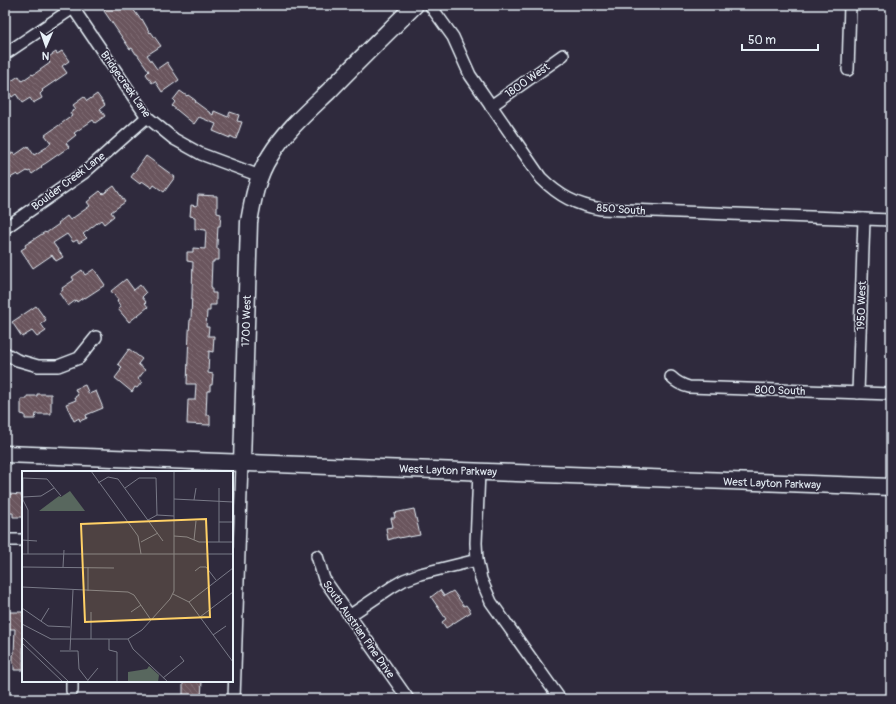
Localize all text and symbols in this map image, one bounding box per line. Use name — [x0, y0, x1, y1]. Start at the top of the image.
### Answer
north arrow — [26, 26, 66, 66]
scale bar — [742, 26, 818, 52]
text: 50 m — [748, 33, 776, 48]
text: N — [41, 49, 50, 62]
street label: Bridgecreek Lane — [98, 49, 154, 120]
street label: 1800 West — [502, 60, 553, 100]
street label: Boulder Creek Lane — [29, 149, 108, 213]
street label: 850 South — [596, 201, 646, 218]
street label: 1950 West — [854, 280, 869, 331]
street label: 1700 West — [239, 294, 254, 347]
street label: 800 South — [755, 383, 805, 398]
street label: West Layton Parkway — [399, 462, 497, 479]
inset map — [22, 471, 233, 682]
street label: West Layton Parkway — [723, 475, 821, 492]
street label: South Austrian Pine Drive — [320, 578, 398, 681]

